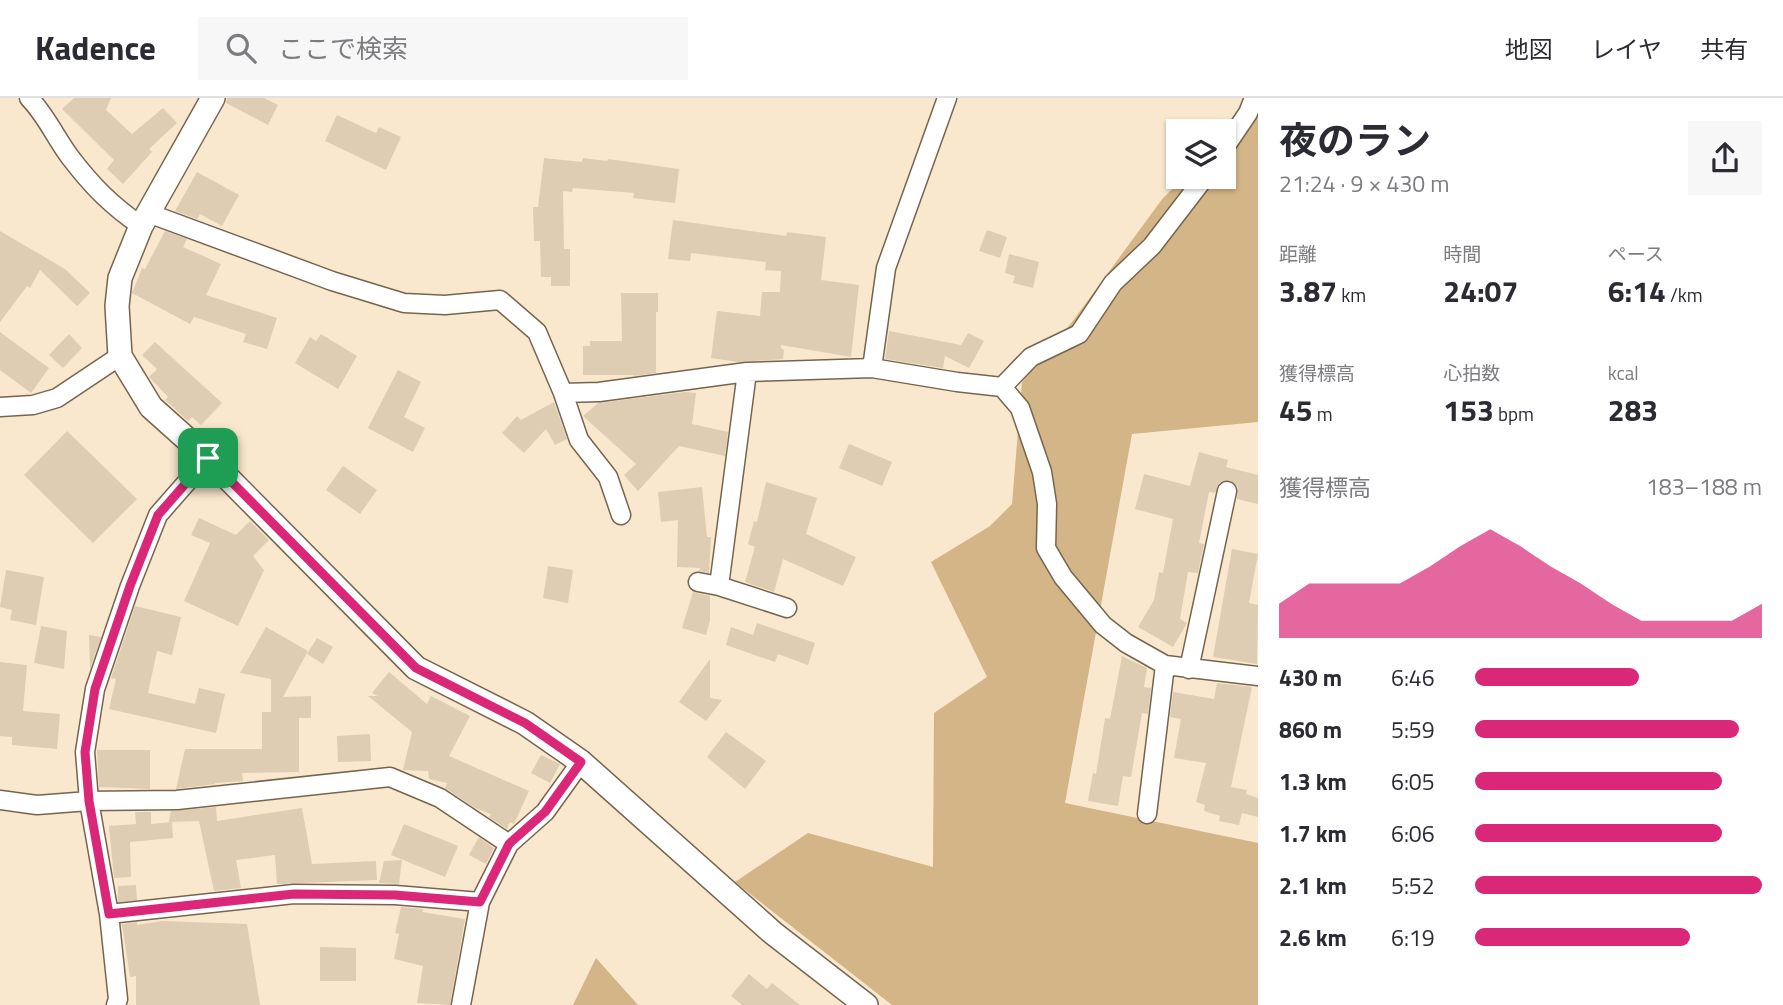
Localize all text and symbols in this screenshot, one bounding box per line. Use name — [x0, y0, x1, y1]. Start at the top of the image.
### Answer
search box — [198, 17, 688, 80]
text: Kadence — [35, 23, 156, 73]
icon: search — [222, 29, 260, 67]
text: ここで検索 — [278, 29, 408, 68]
text: 地図 — [1505, 31, 1553, 67]
text: レイヤ — [1591, 31, 1662, 67]
text: 共有 — [1700, 31, 1748, 67]
text: 夜のラン — [1279, 111, 1431, 169]
map controls — [1166, 119, 1236, 189]
button: layers — [1166, 119, 1236, 189]
button: share — [1688, 121, 1762, 195]
text: 21:24 · 9 × 430 m — [1279, 166, 1449, 201]
text: 距離 — [1279, 239, 1317, 268]
text: 時間 — [1443, 239, 1481, 268]
text: ペース — [1608, 239, 1664, 268]
text: 3.87 — [1279, 268, 1337, 314]
text: 24:07 — [1443, 268, 1518, 314]
text: 6:14 — [1608, 268, 1666, 314]
text: km — [1337, 280, 1366, 309]
text: /km — [1666, 280, 1703, 309]
text: 獲得標高 — [1279, 358, 1355, 387]
text: 心拍数 — [1443, 358, 1500, 387]
text: kcal — [1608, 358, 1639, 387]
text: 45 — [1279, 387, 1313, 433]
text: 153 — [1443, 387, 1494, 433]
text: 283 — [1608, 387, 1658, 433]
text: m — [1313, 399, 1333, 428]
text: bpm — [1494, 399, 1534, 428]
pin — [178, 428, 238, 488]
icon: arrive — [189, 439, 227, 477]
text: 183–188 m — [1646, 469, 1762, 504]
text: 獲得標高 — [1279, 470, 1371, 505]
text: 430 m — [1279, 660, 1342, 695]
text: 6:46 — [1391, 660, 1435, 695]
text: 860 m — [1279, 712, 1342, 747]
text: 5:59 — [1391, 712, 1435, 747]
text: 1.3 km — [1279, 764, 1347, 799]
text: 6:05 — [1391, 764, 1435, 799]
text: 1.7 km — [1279, 816, 1347, 851]
text: 6:06 — [1391, 816, 1435, 851]
text: 2.1 km — [1279, 868, 1347, 903]
text: 5:52 — [1391, 868, 1435, 903]
text: 2.6 km — [1279, 920, 1347, 955]
text: 6:19 — [1391, 920, 1435, 955]

